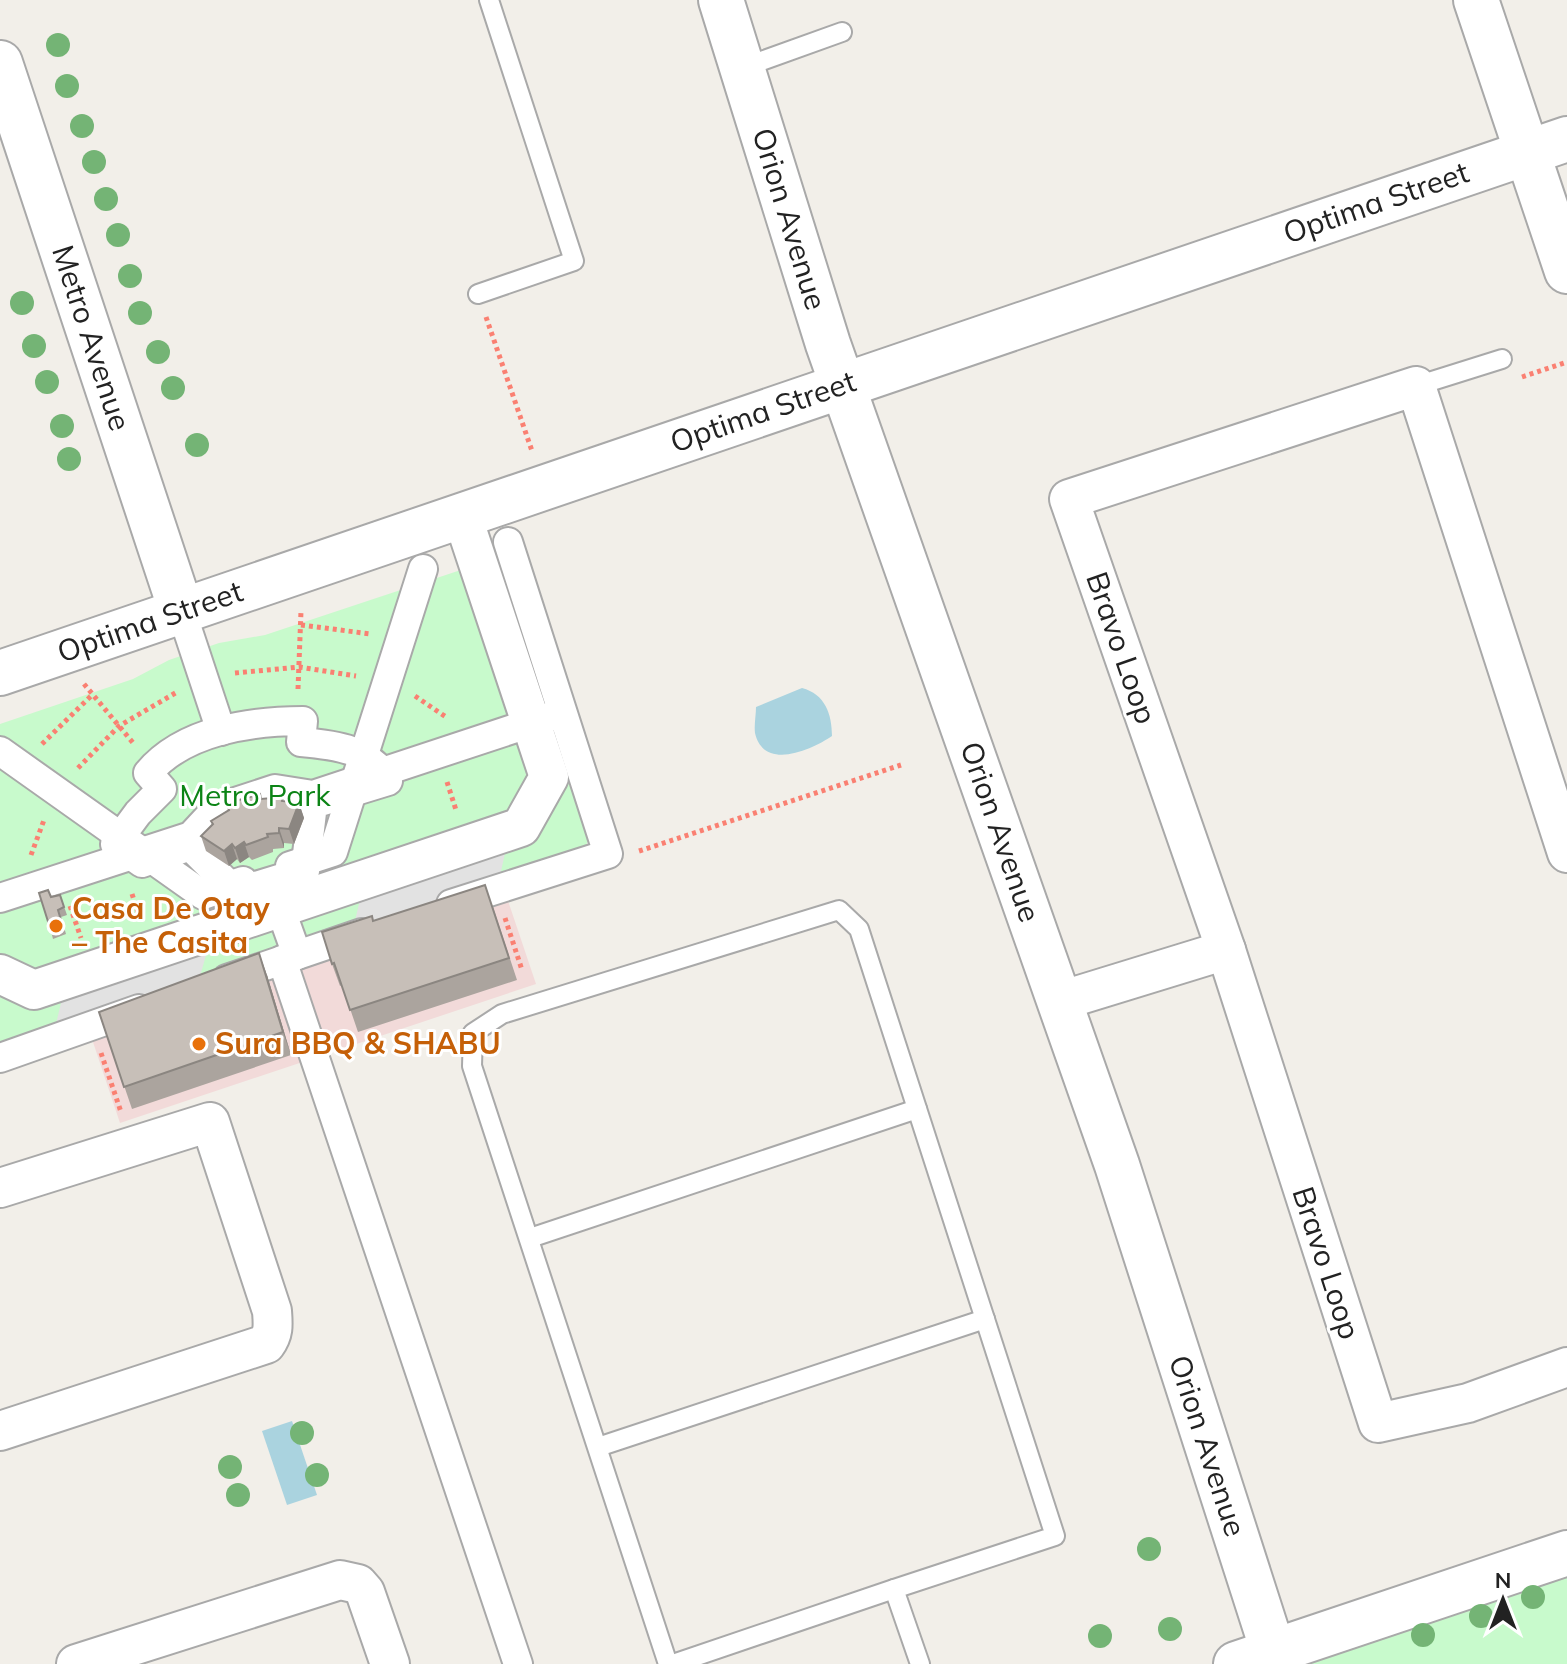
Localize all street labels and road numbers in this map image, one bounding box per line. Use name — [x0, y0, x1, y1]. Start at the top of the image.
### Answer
street label: Orion Avenue — [744, 123, 836, 314]
street label: Optima Street — [1278, 153, 1473, 252]
street label: Metro Avenue — [44, 240, 140, 435]
street label: Optima Street — [665, 362, 860, 461]
street label: Bravo Loop — [1078, 567, 1166, 729]
street label: Optima Street — [52, 572, 247, 671]
street label: Orion Avenue — [952, 736, 1050, 927]
street label: Bravo Loop — [1284, 1182, 1369, 1344]
street label: Orion Avenue — [1161, 1350, 1255, 1541]

